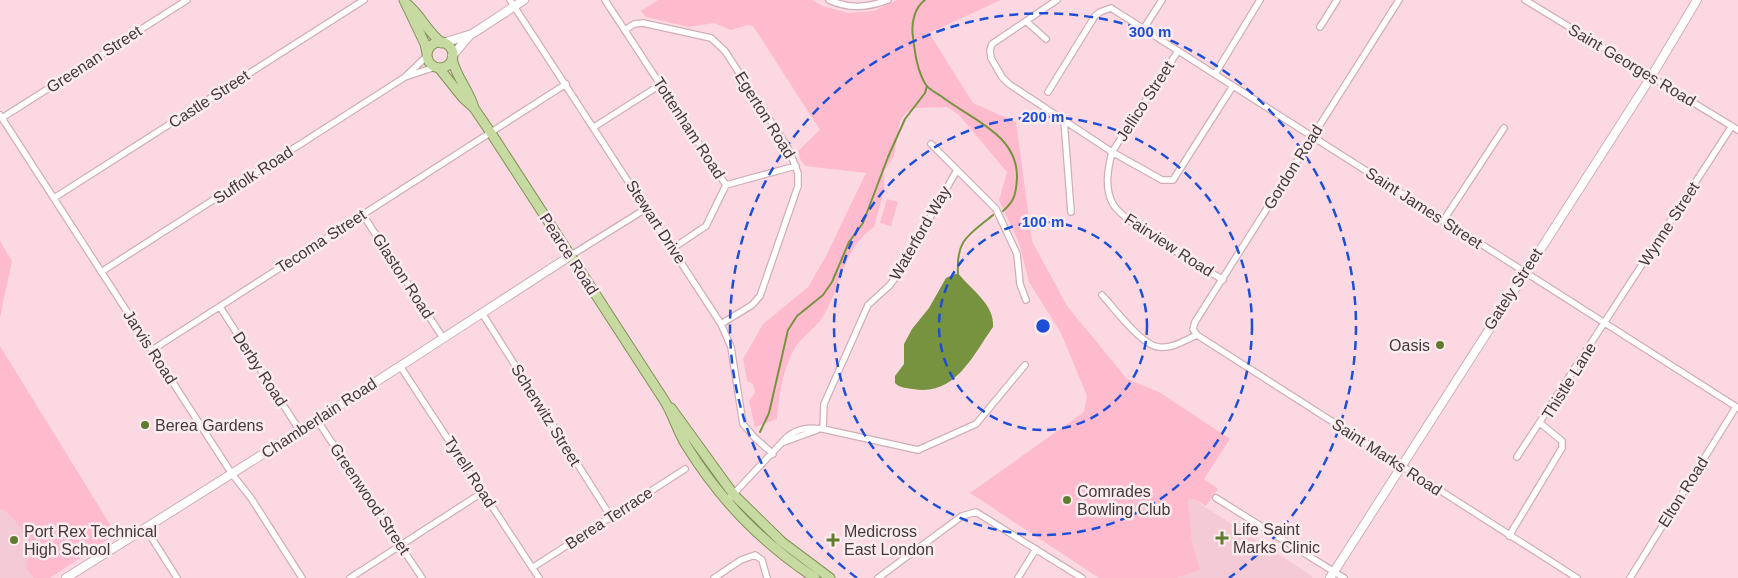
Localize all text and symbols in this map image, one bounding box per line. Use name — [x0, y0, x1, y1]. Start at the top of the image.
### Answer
street label: Saint Georges Road — [1565, 20, 1699, 110]
street label: Greenan Street — [43, 22, 145, 96]
text: 300 m — [1129, 23, 1171, 40]
street label: Jellico Street — [1113, 57, 1177, 144]
street label: Castle Street — [166, 66, 253, 131]
street label: Egerton Road — [732, 69, 798, 161]
street label: Tottenham Road — [650, 74, 728, 182]
text: 200 m — [1022, 108, 1064, 125]
street label: Gordon Road — [1260, 122, 1326, 212]
street label: Suffolk Road — [210, 143, 296, 207]
street label: Saint James Street — [1363, 164, 1486, 252]
street label: Stewart Drive — [623, 177, 689, 267]
street label: Wynne Street — [1636, 178, 1703, 269]
street label: Waterford Way — [886, 183, 954, 283]
street label: Tecoma Street — [273, 205, 369, 276]
street label: Pearce Road — [536, 210, 602, 298]
street label: Fairview Road — [1121, 210, 1217, 280]
text: 100 m — [1022, 213, 1064, 230]
street label: Glaston Road — [369, 230, 437, 322]
street label: Gately Street — [1480, 245, 1546, 333]
street label: Jarvis Road — [120, 307, 180, 387]
centre of rings — [1034, 317, 1052, 335]
street label: Derby Road — [230, 329, 290, 409]
place label: Oasis — [1389, 337, 1430, 354]
marker: Oasis — [1434, 339, 1446, 351]
street label: Thistle Lane — [1539, 339, 1599, 422]
street label: Scherwitz Street — [508, 361, 584, 469]
street label: Chamberlain Road — [258, 375, 380, 461]
street label: Saint Marks Road — [1329, 415, 1445, 499]
place label: Berea Gardens — [155, 417, 264, 434]
marker: Berea Gardens — [139, 419, 151, 431]
street label: Tyrell Road — [441, 433, 499, 511]
street label: Greenwood Street — [327, 440, 414, 558]
street label: Elton Road — [1655, 454, 1711, 530]
place label: Comrades Bowling Club — [1077, 483, 1170, 518]
street label: Berea Terrace — [562, 484, 656, 552]
marker: Comrades Bowling Club — [1061, 494, 1073, 506]
place label: Life Saint Marks Clinic — [1233, 521, 1320, 556]
place label: Port Rex Technical High School — [24, 523, 157, 558]
place label: Medicross East London — [844, 523, 934, 558]
marker: Life Saint Marks Clinic — [1215, 531, 1229, 545]
marker: Medicross East London — [826, 533, 840, 547]
marker: Port Rex Technical High School — [8, 534, 20, 546]

